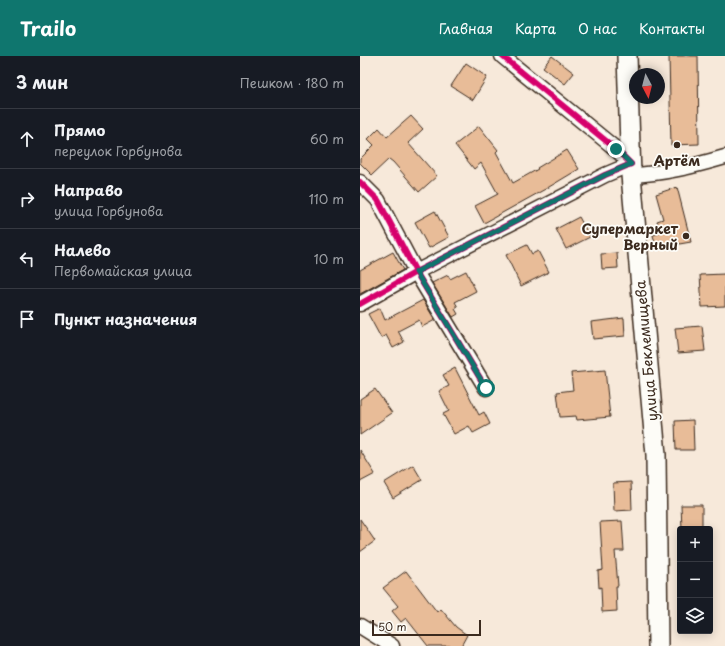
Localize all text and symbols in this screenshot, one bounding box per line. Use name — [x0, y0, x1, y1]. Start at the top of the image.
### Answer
text: Trailo — [20, 14, 76, 42]
text: Главная — [439, 18, 493, 39]
text: Карта — [515, 18, 556, 39]
text: О нас — [578, 18, 617, 39]
text: Контакты — [639, 18, 705, 39]
north arrow — [629, 68, 665, 104]
text: 3 мин — [16, 69, 68, 95]
text: Пешком · 180 m — [240, 73, 344, 92]
text: Прямо — [54, 118, 105, 141]
icon: ahead — [16, 128, 38, 150]
text: 60 m — [310, 129, 344, 148]
route end — [607, 140, 625, 158]
marker: Артём — [672, 140, 682, 150]
text: переулок Горбунова — [54, 141, 182, 160]
place label: Артём — [654, 150, 700, 171]
text: Направо — [54, 178, 123, 201]
icon: right — [16, 188, 38, 210]
text: 110 m — [309, 189, 344, 208]
text: улица Горбунова — [54, 201, 163, 220]
place label: Супермаркет Верный — [581, 218, 679, 255]
marker: Супермаркет Верный — [681, 231, 691, 241]
text: Налево — [54, 238, 111, 261]
icon: left — [16, 248, 38, 270]
text: 10 m — [314, 249, 344, 268]
text: Первомайская улица — [54, 261, 192, 280]
street label: улица Беклемищева — [629, 279, 663, 422]
text: Пункт назначения — [54, 307, 197, 330]
icon: arrive — [16, 308, 38, 330]
route start — [477, 379, 495, 397]
map controls — [677, 526, 713, 634]
button: + — [677, 526, 713, 562]
button: − — [677, 562, 713, 598]
button: layers — [677, 598, 713, 634]
scale bar — [372, 618, 481, 637]
text: 50 m — [378, 618, 407, 635]

